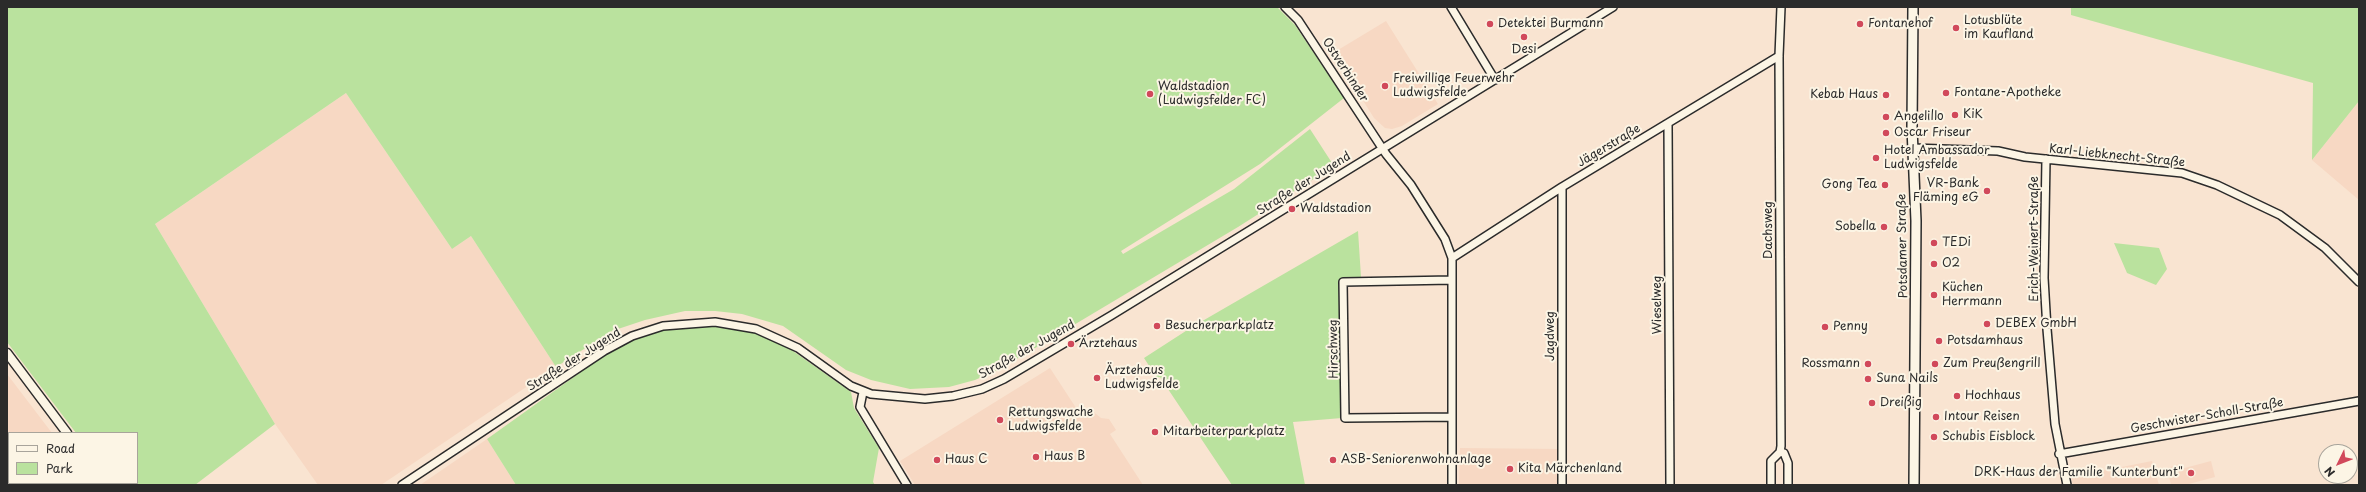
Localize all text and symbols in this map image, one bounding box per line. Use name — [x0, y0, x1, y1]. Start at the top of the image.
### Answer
place label: Lotusblüte im Kaufland — [1964, 14, 2034, 42]
place label: Detektei Burmann — [1498, 17, 1603, 31]
place label: Fontanehof — [1868, 17, 1933, 31]
marker: Detektei Burmann — [1485, 19, 1495, 29]
marker: Fontanehof — [1855, 19, 1865, 29]
marker: Lotusblüte im Kaufland — [1951, 23, 1961, 33]
marker: Desi — [1519, 32, 1529, 42]
street label: Ostverbinder — [1319, 35, 1371, 105]
place label: Desi — [1511, 43, 1537, 57]
place label: Freiwillige Feuerwehr Ludwigsfelde — [1393, 72, 1514, 100]
place label: Waldstadion (Ludwigsfelder FC) — [1158, 80, 1266, 108]
marker: Freiwillige Feuerwehr Ludwigsfelde — [1380, 81, 1390, 91]
place label: Fontane-Apotheke — [1954, 86, 2061, 100]
place label: Kebab Haus — [1810, 88, 1878, 102]
marker: Fontane-Apotheke — [1941, 88, 1951, 98]
marker: Waldstadion (Ludwigsfelder FC) — [1145, 89, 1155, 99]
marker: Kebab Haus — [1881, 90, 1891, 100]
place label: KiK — [1963, 108, 1983, 122]
place label: Angelillo — [1894, 110, 1944, 124]
marker: KiK — [1950, 110, 1960, 120]
marker: Angelillo — [1881, 112, 1891, 122]
street label: Jägerstraße — [1575, 122, 1643, 170]
place label: Oscar Friseur — [1894, 126, 1971, 140]
marker: Oscar Friseur — [1881, 128, 1891, 138]
street label: Karl-Liebknecht-Straße — [2048, 142, 2186, 170]
place label: Hotel Ambassador Ludwigsfelde — [1884, 144, 1989, 172]
street label: Straße der Jugend — [1255, 149, 1353, 219]
marker: Hotel Ambassador Ludwigsfelde — [1871, 153, 1881, 163]
street label: Erich-Weinert-Straße — [2028, 176, 2042, 302]
place label: VR-Bank Fläming eG — [1913, 177, 1979, 205]
place label: Gong Tea — [1821, 178, 1877, 192]
marker: Gong Tea — [1880, 180, 1890, 190]
marker: VR-Bank Fläming eG — [1982, 186, 1992, 196]
street label: Potsdamer Straße — [1895, 194, 1911, 298]
street label: Dachsweg — [1762, 201, 1776, 259]
place label: Waldstadion — [1300, 202, 1371, 216]
marker: Waldstadion — [1287, 204, 1297, 214]
place label: Sobella — [1835, 220, 1876, 234]
marker: Sobella — [1879, 222, 1889, 232]
place label: TEDi — [1942, 236, 1971, 250]
marker: TEDi — [1929, 238, 1939, 248]
place label: O2 — [1942, 257, 1960, 271]
marker: O2 — [1929, 259, 1939, 269]
street label: Wieselweg — [1651, 275, 1665, 335]
place label: Küchen Herrmann — [1942, 281, 2002, 309]
marker: Küchen Herrmann — [1929, 290, 1939, 300]
street label: Jagdweg — [1544, 311, 1558, 361]
place label: DEBEX GmbH — [1995, 317, 2077, 331]
street label: Straße der Jugend — [976, 318, 1078, 382]
place label: Besucherparkplatz — [1165, 319, 1274, 333]
street label: Hirschweg — [1326, 319, 1342, 379]
marker: DEBEX GmbH — [1982, 319, 1992, 329]
place label: Penny — [1833, 320, 1868, 334]
marker: Besucherparkplatz — [1152, 321, 1162, 331]
marker: Penny — [1820, 322, 1830, 332]
street label: Straße der Jugend — [525, 325, 623, 395]
place label: Potsdamhaus — [1947, 334, 2023, 348]
marker: Potsdamhaus — [1934, 336, 1944, 346]
place label: Ärztehaus — [1079, 337, 1137, 351]
marker: Ärztehaus — [1066, 339, 1076, 349]
place label: Rossmann — [1801, 357, 1860, 371]
place label: Zum Preußengrill — [1943, 357, 2040, 371]
marker: Rossmann — [1863, 359, 1873, 369]
marker: Zum Preußengrill — [1930, 359, 1940, 369]
place label: Ärztehaus Ludwigsfelde — [1105, 364, 1179, 392]
place label: Suna Nails — [1876, 372, 1938, 386]
marker: Ärztehaus Ludwigsfelde — [1092, 373, 1102, 383]
marker: Suna Nails — [1863, 374, 1873, 384]
place label: Hochhaus — [1965, 389, 2020, 403]
marker: Hochhaus — [1952, 391, 1962, 401]
street label: Geschwister-Scholl-Straße — [2129, 395, 2285, 437]
place label: Dreißig — [1880, 396, 1922, 410]
marker: Dreißig — [1867, 398, 1877, 408]
place label: Rettungswache Ludwigsfelde — [1008, 406, 1093, 434]
place label: Intour Reisen — [1944, 410, 2020, 424]
marker: Intour Reisen — [1931, 412, 1941, 422]
marker: Rettungswache Ludwigsfelde — [995, 415, 1005, 425]
place label: Mitarbeiterparkplatz — [1163, 425, 1285, 439]
marker: Mitarbeiterparkplatz — [1150, 427, 1160, 437]
place label: Schubis Eisblock — [1942, 430, 2035, 444]
legend — [8, 432, 138, 484]
marker: Schubis Eisblock — [1929, 432, 1939, 442]
text: Road — [46, 439, 75, 457]
north arrow — [2318, 444, 2358, 484]
place label: Haus B — [1044, 450, 1085, 464]
marker: Haus B — [1031, 452, 1041, 462]
place label: Haus C — [945, 453, 987, 467]
place label: ASB-Seniorenwohnanlage — [1341, 453, 1491, 467]
marker: Haus C — [932, 455, 942, 465]
marker: ASB-Seniorenwohnanlage — [1328, 455, 1338, 465]
text: Park — [46, 459, 73, 477]
place label: Kita Märchenland — [1518, 462, 1622, 476]
text: N — [2320, 463, 2339, 481]
marker: Kita Märchenland — [1505, 464, 1515, 474]
place label: DRK-Haus der Familie "Kunterbunt" — [1974, 466, 2183, 480]
marker: DRK-Haus der Familie "Kunterbunt" — [2186, 468, 2196, 478]

